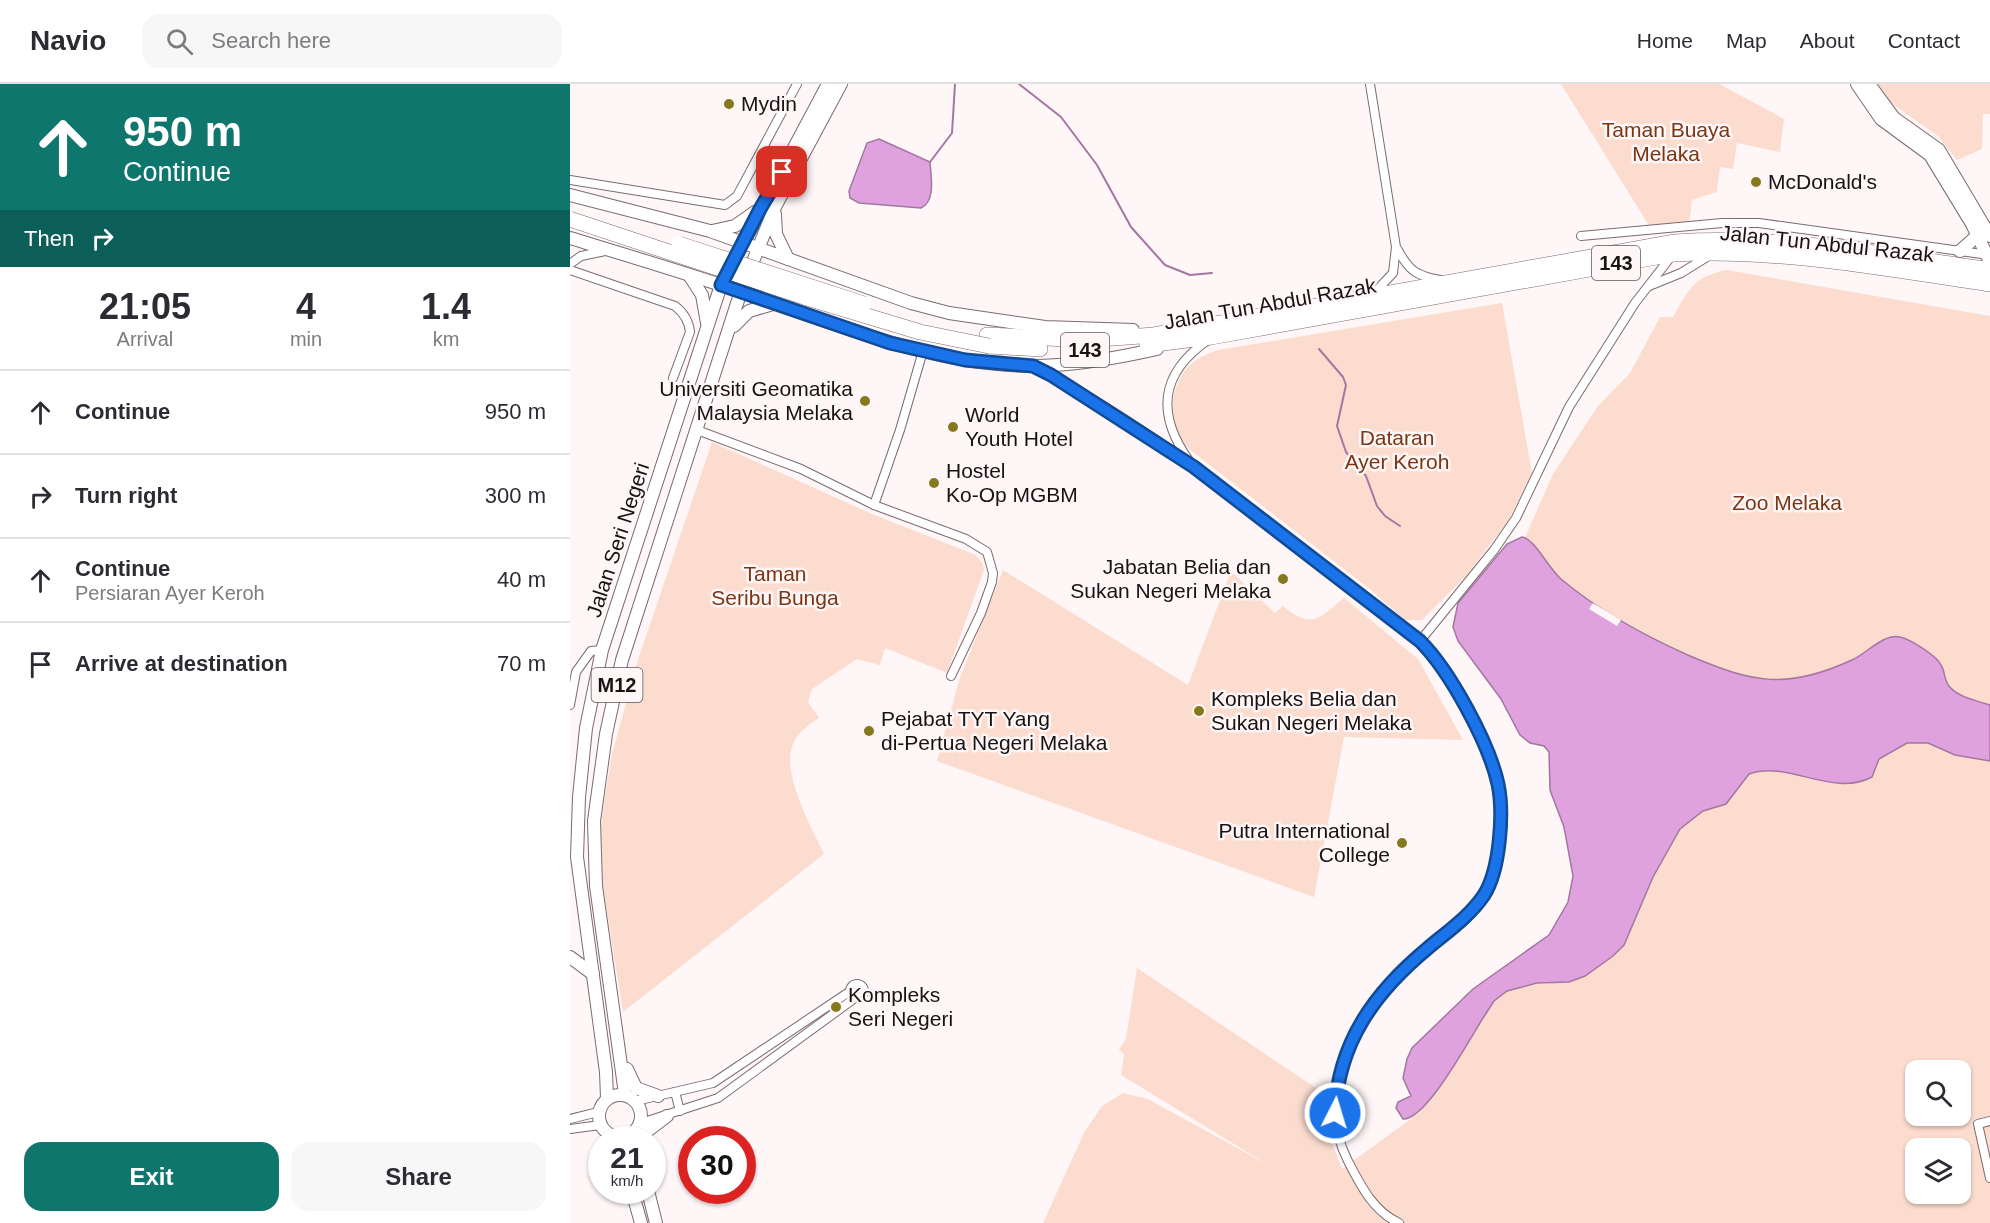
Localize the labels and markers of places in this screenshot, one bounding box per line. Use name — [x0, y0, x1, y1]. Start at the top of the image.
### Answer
place label: Mydin — [741, 92, 797, 115]
marker: Mydin — [722, 97, 736, 111]
pin — [756, 146, 807, 197]
place label: McDonald's — [1768, 170, 1877, 193]
marker: McDonald's — [1749, 175, 1763, 189]
place label: Universiti Geomatika Malaysia Melaka — [659, 377, 853, 424]
marker: Universiti Geomatika Malaysia Melaka — [858, 394, 872, 408]
place label: World Youth Hotel — [965, 403, 1073, 450]
marker: World Youth Hotel — [946, 420, 960, 434]
place label: Hostel Ko-Op MGBM — [946, 459, 1078, 506]
marker: Hostel Ko-Op MGBM — [927, 476, 941, 490]
place label: Jabatan Belia dan Sukan Negeri Melaka — [1070, 555, 1271, 602]
marker: Jabatan Belia dan Sukan Negeri Melaka — [1276, 572, 1290, 586]
place label: Kompleks Belia dan Sukan Negeri Melaka — [1211, 687, 1412, 734]
marker: Kompleks Belia dan Sukan Negeri Melaka — [1192, 704, 1206, 718]
place label: Pejabat TYT Yang di-Pertua Negeri Melaka — [881, 707, 1108, 754]
marker: Pejabat TYT Yang di-Pertua Negeri Melaka — [862, 724, 876, 738]
place label: Putra International College — [1218, 819, 1390, 866]
marker: Putra International College — [1395, 836, 1409, 850]
place label: Kompleks Seri Negeri — [848, 983, 953, 1030]
marker: Kompleks Seri Negeri — [829, 1000, 843, 1014]

